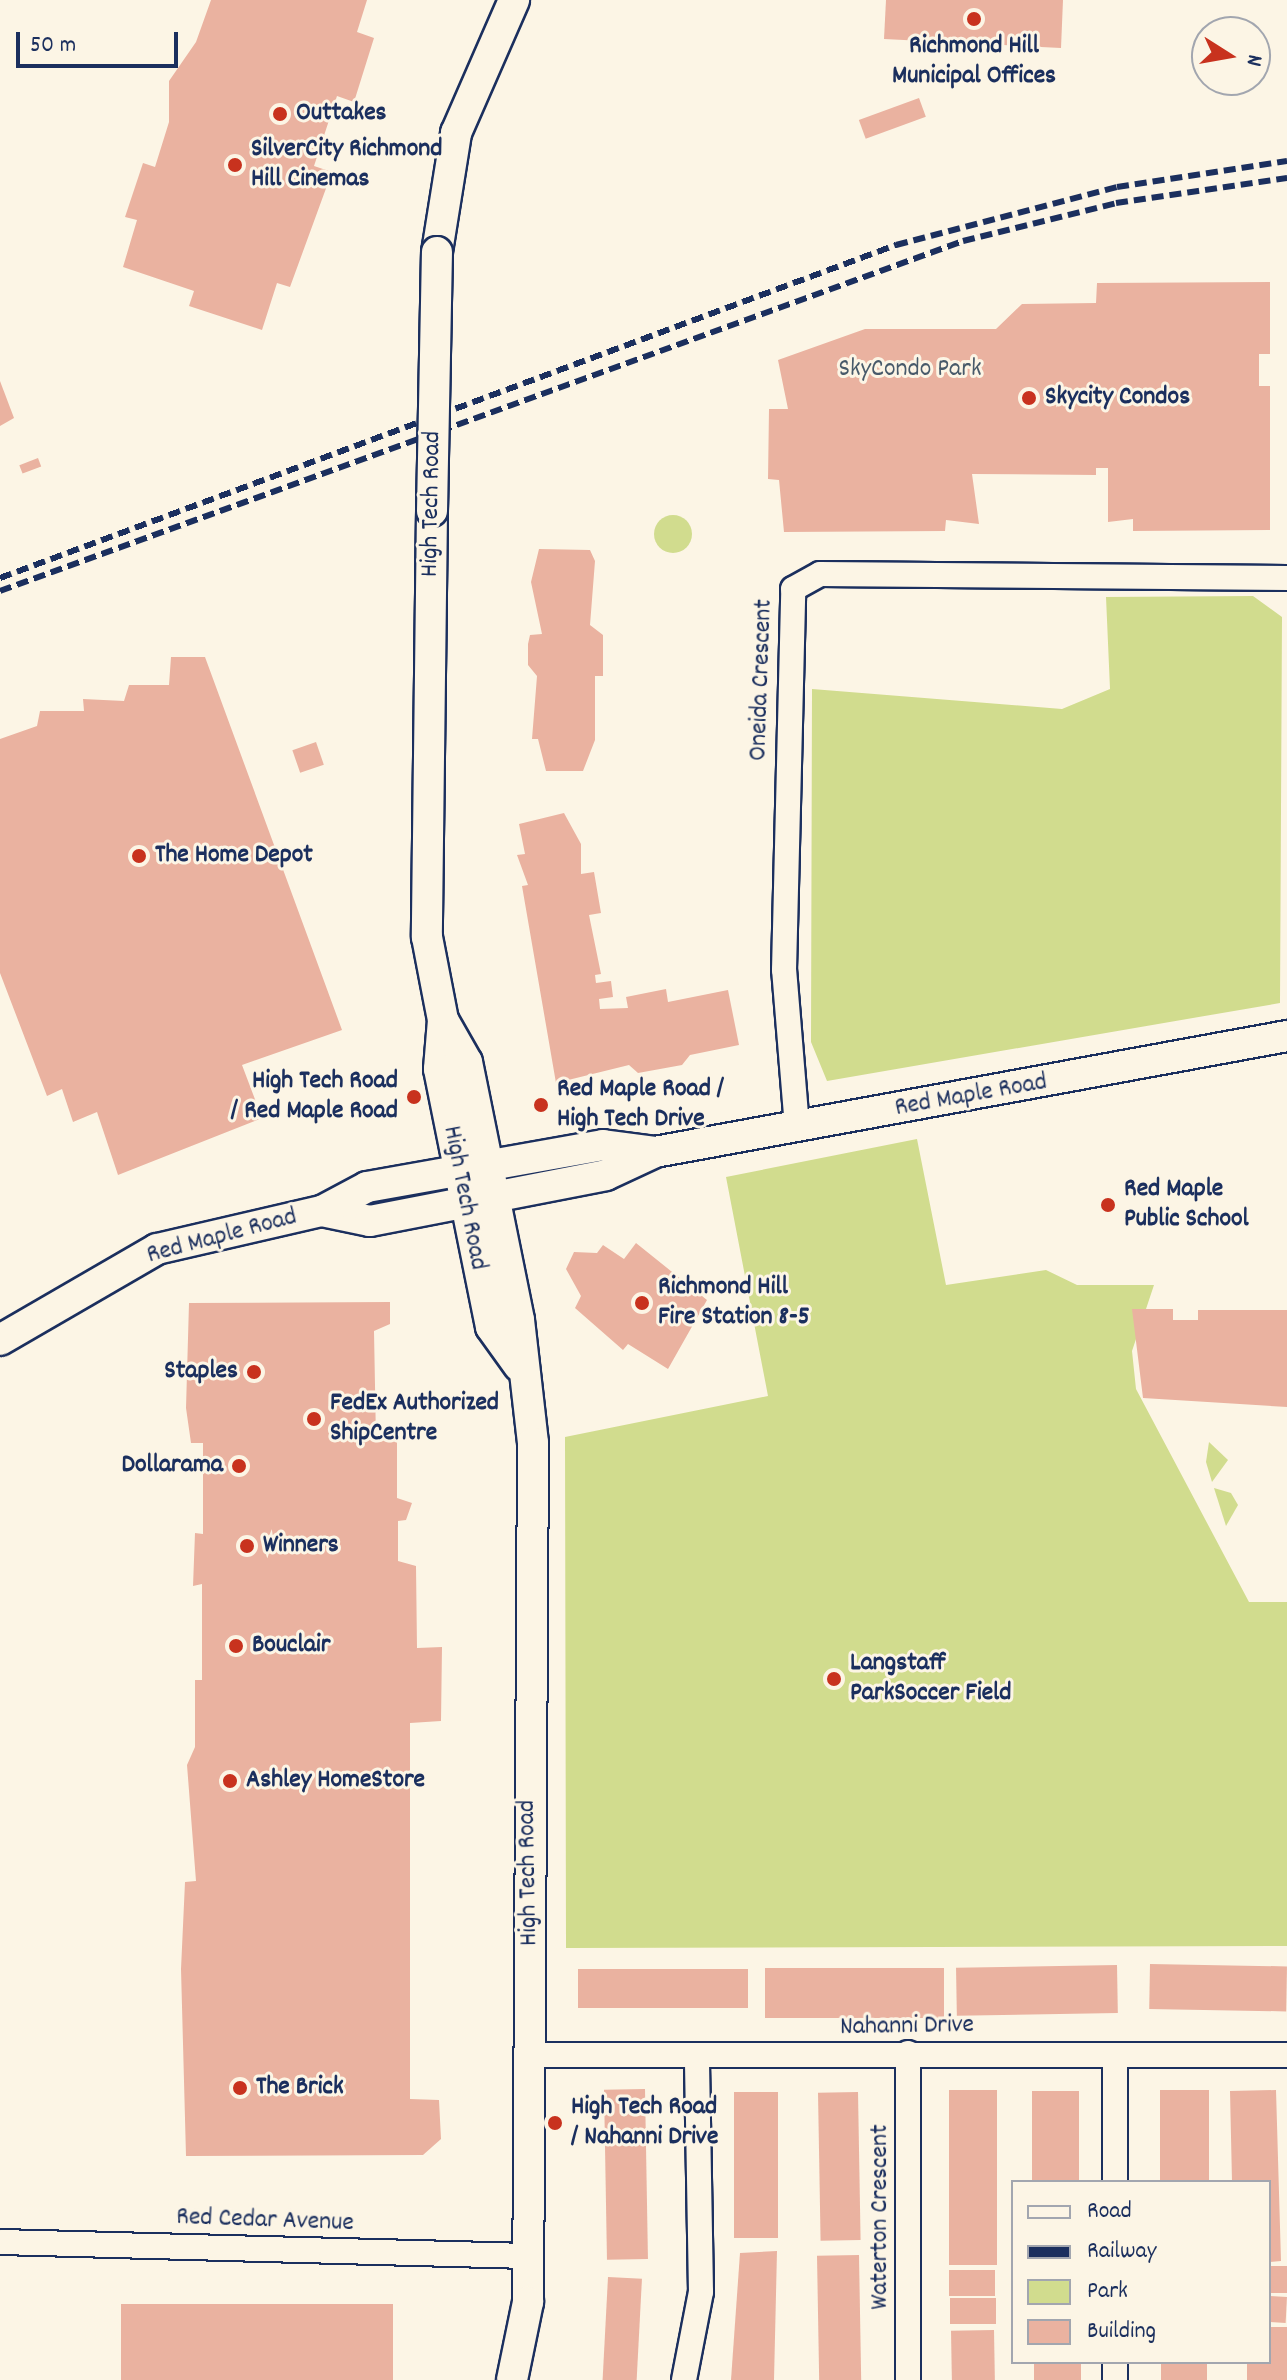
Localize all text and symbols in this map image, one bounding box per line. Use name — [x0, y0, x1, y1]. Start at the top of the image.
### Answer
marker: Richmond Hill Municipal Offices — [965, 10, 983, 28]
scale bar — [20, 16, 182, 66]
north arrow — [1191, 16, 1271, 96]
text: 50 m — [30, 29, 76, 63]
place label: Richmond Hill Municipal Offices — [892, 31, 1056, 92]
text: N — [1237, 52, 1269, 69]
place label: Outtakes — [296, 98, 387, 130]
marker: Outtakes — [271, 105, 289, 123]
place label: SilverCity Richmond Hill Cinemas — [251, 134, 442, 196]
marker: SilverCity Richmond Hill Cinemas — [226, 156, 244, 174]
park label: SkyCondo Park — [838, 354, 982, 386]
place label: Skycity Condos — [1045, 382, 1190, 414]
marker: Skycity Condos — [1020, 389, 1038, 407]
street label: High Tech Road — [415, 431, 449, 577]
street label: Oneida Crescent — [744, 599, 780, 761]
place label: The Home Depot — [155, 840, 313, 872]
marker: The Home Depot — [130, 847, 148, 865]
place label: High Tech Road / Red Maple Road — [231, 1066, 398, 1128]
street label: Red Maple Road — [893, 1067, 1049, 1125]
place label: Red Maple Road / High Tech Drive — [557, 1074, 724, 1136]
marker: High Tech Road / Red Maple Road — [405, 1088, 423, 1106]
marker: Red Maple Road / High Tech Drive — [532, 1096, 550, 1114]
street label: High Tech Road — [435, 1123, 493, 1273]
place label: Red Maple Public School — [1124, 1174, 1249, 1236]
marker: Red Maple Public School — [1099, 1196, 1117, 1214]
street label: Red Maple Road — [144, 1202, 300, 1272]
place label: Richmond Hill Fire Station 8-5 — [658, 1272, 810, 1334]
marker: Richmond Hill Fire Station 8-5 — [633, 1294, 651, 1312]
place label: Staples — [164, 1356, 238, 1388]
marker: Staples — [245, 1363, 263, 1381]
place label: FedEx Authorized ShipCentre — [330, 1388, 499, 1450]
marker: FedEx Authorized ShipCentre — [305, 1410, 323, 1428]
place label: Dollarama — [122, 1450, 223, 1482]
marker: Dollarama — [230, 1457, 248, 1475]
place label: Winners — [263, 1530, 339, 1562]
marker: Winners — [238, 1537, 256, 1555]
place label: Bouclair — [252, 1630, 330, 1662]
marker: Bouclair — [227, 1637, 245, 1655]
place label: Langstaff ParkSoccer Field — [850, 1648, 1011, 1710]
marker: Langstaff ParkSoccer Field — [825, 1670, 843, 1688]
place label: Ashley HomeStore — [246, 1765, 425, 1797]
marker: Ashley HomeStore — [221, 1772, 239, 1790]
street label: High Tech Road — [512, 1800, 546, 1946]
street label: Nahanni Drive — [840, 2010, 974, 2044]
place label: The Brick — [256, 2072, 344, 2104]
marker: The Brick — [231, 2079, 249, 2097]
place label: High Tech Road / Nahanni Drive — [571, 2092, 718, 2154]
marker: High Tech Road / Nahanni Drive — [546, 2114, 564, 2132]
street label: Waterton Crescent — [865, 2124, 897, 2310]
legend — [1011, 2180, 1271, 2364]
text: Road — [1087, 2195, 1132, 2229]
street label: Red Cedar Avenue — [176, 2202, 354, 2240]
text: Railway — [1087, 2235, 1156, 2269]
text: Park — [1087, 2275, 1128, 2309]
text: Building — [1087, 2315, 1156, 2349]

